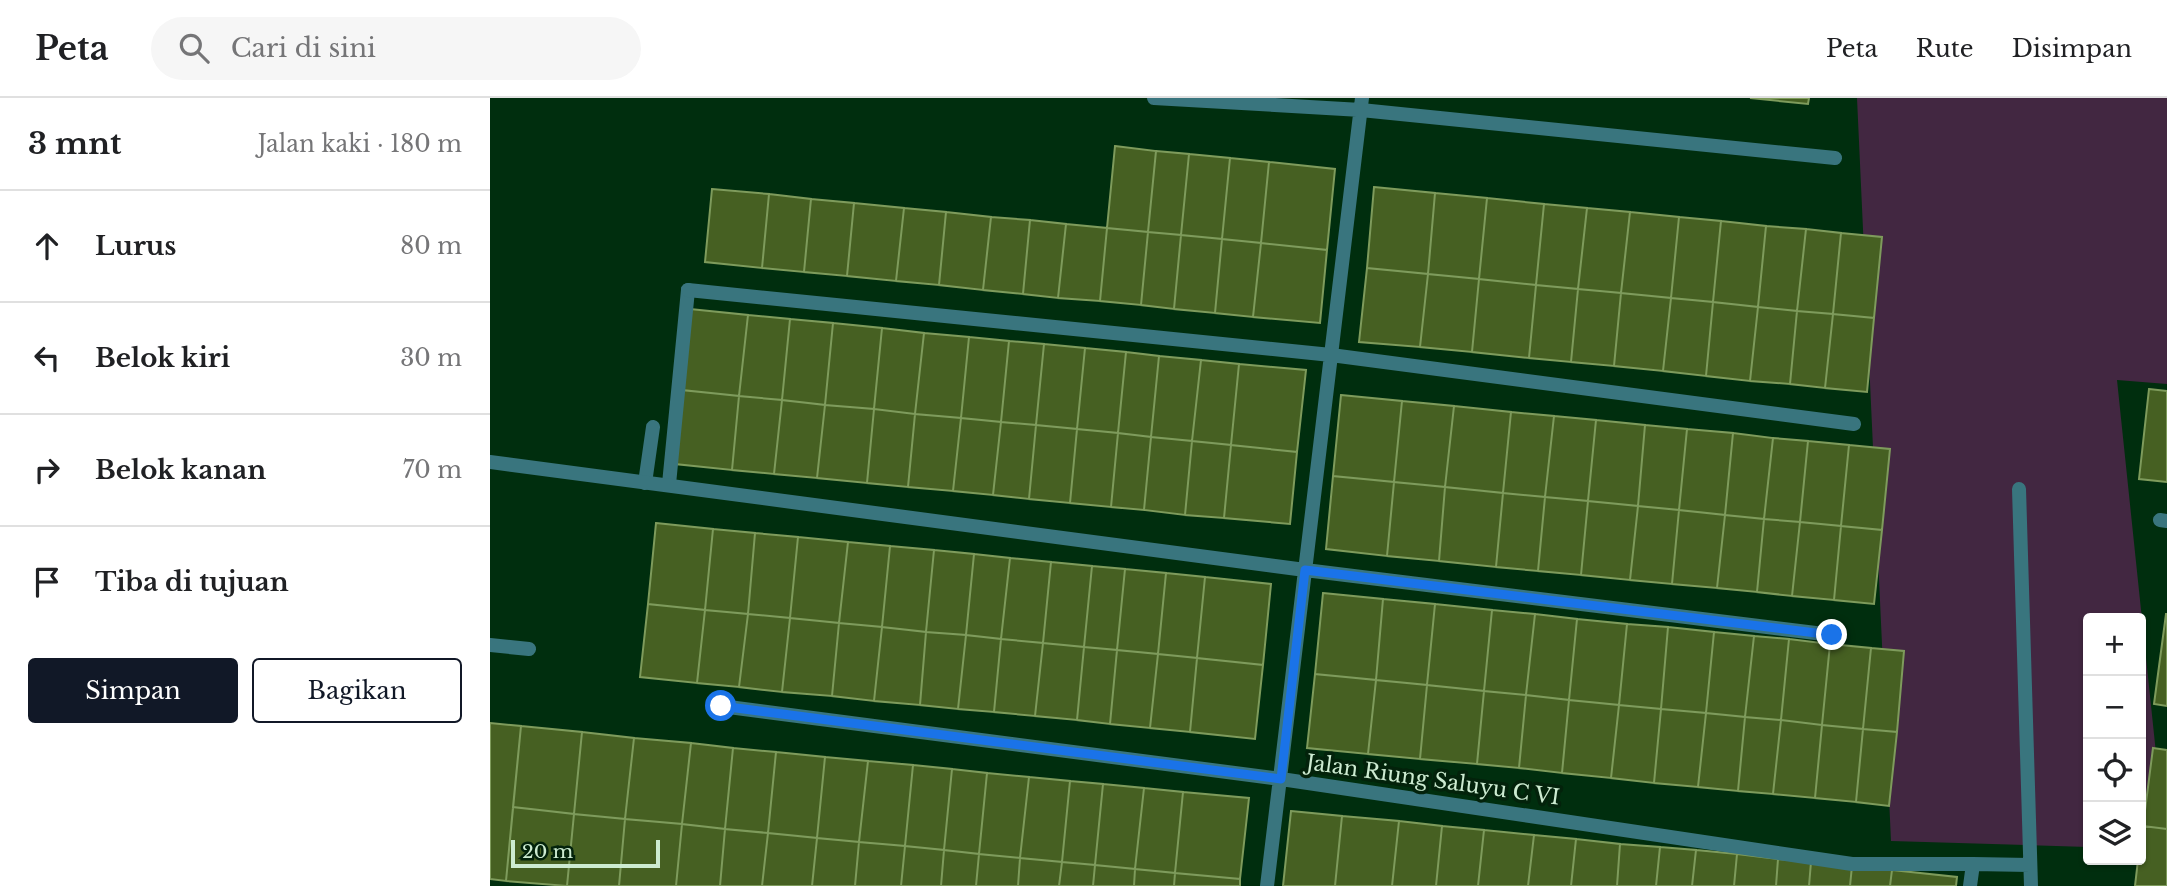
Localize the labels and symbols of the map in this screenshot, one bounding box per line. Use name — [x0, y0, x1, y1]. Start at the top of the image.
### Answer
route end — [1816, 619, 1847, 650]
route start — [705, 690, 736, 721]
street label: Jalan Riung Saluyu C VI — [1302, 749, 1561, 811]
scale bar — [511, 837, 660, 869]

